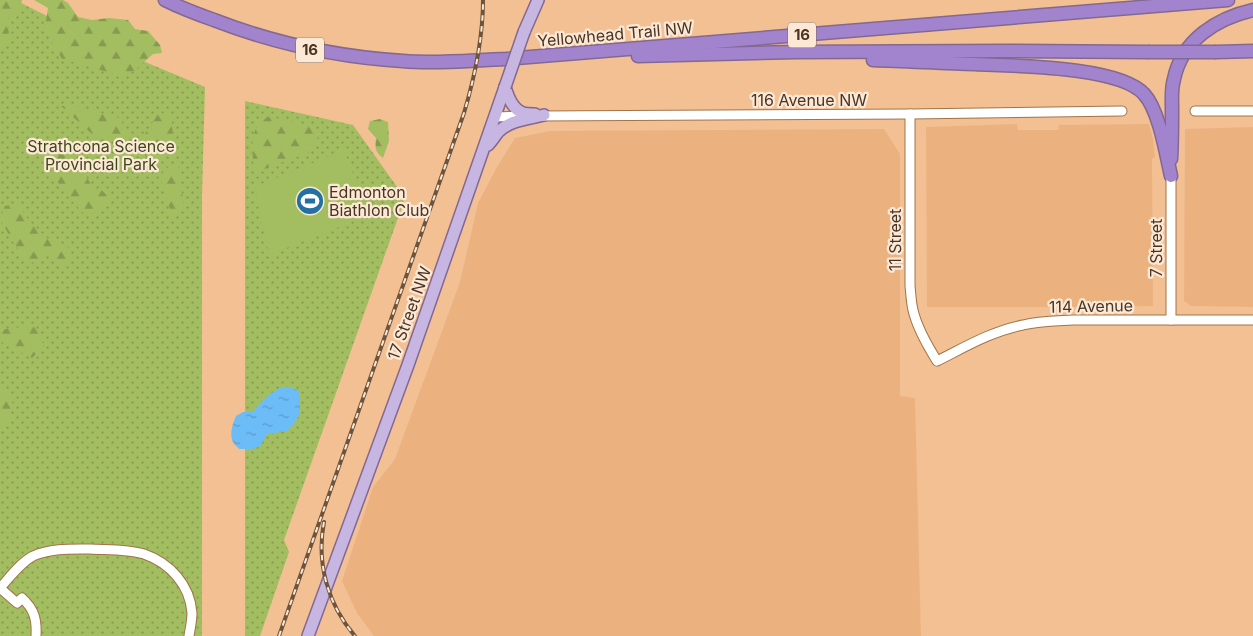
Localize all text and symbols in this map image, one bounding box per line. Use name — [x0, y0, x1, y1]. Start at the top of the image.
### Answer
street label: Yellowhead Trail NW — [537, 17, 694, 51]
road number: 16 — [788, 22, 816, 48]
road number: 16 — [296, 38, 324, 62]
street label: 116 Avenue NW — [751, 90, 867, 110]
park label: Strathcona Science Provincial Park — [27, 136, 175, 174]
place label: Edmonton Biathlon Club — [329, 182, 429, 220]
sports icon: Edmonton Biathlon Club — [295, 186, 325, 216]
street label: 11 Street — [885, 209, 905, 271]
street label: 7 Street — [1146, 219, 1166, 277]
street label: 17 Street NW — [383, 264, 435, 362]
street label: 114 Avenue — [1049, 295, 1133, 317]

